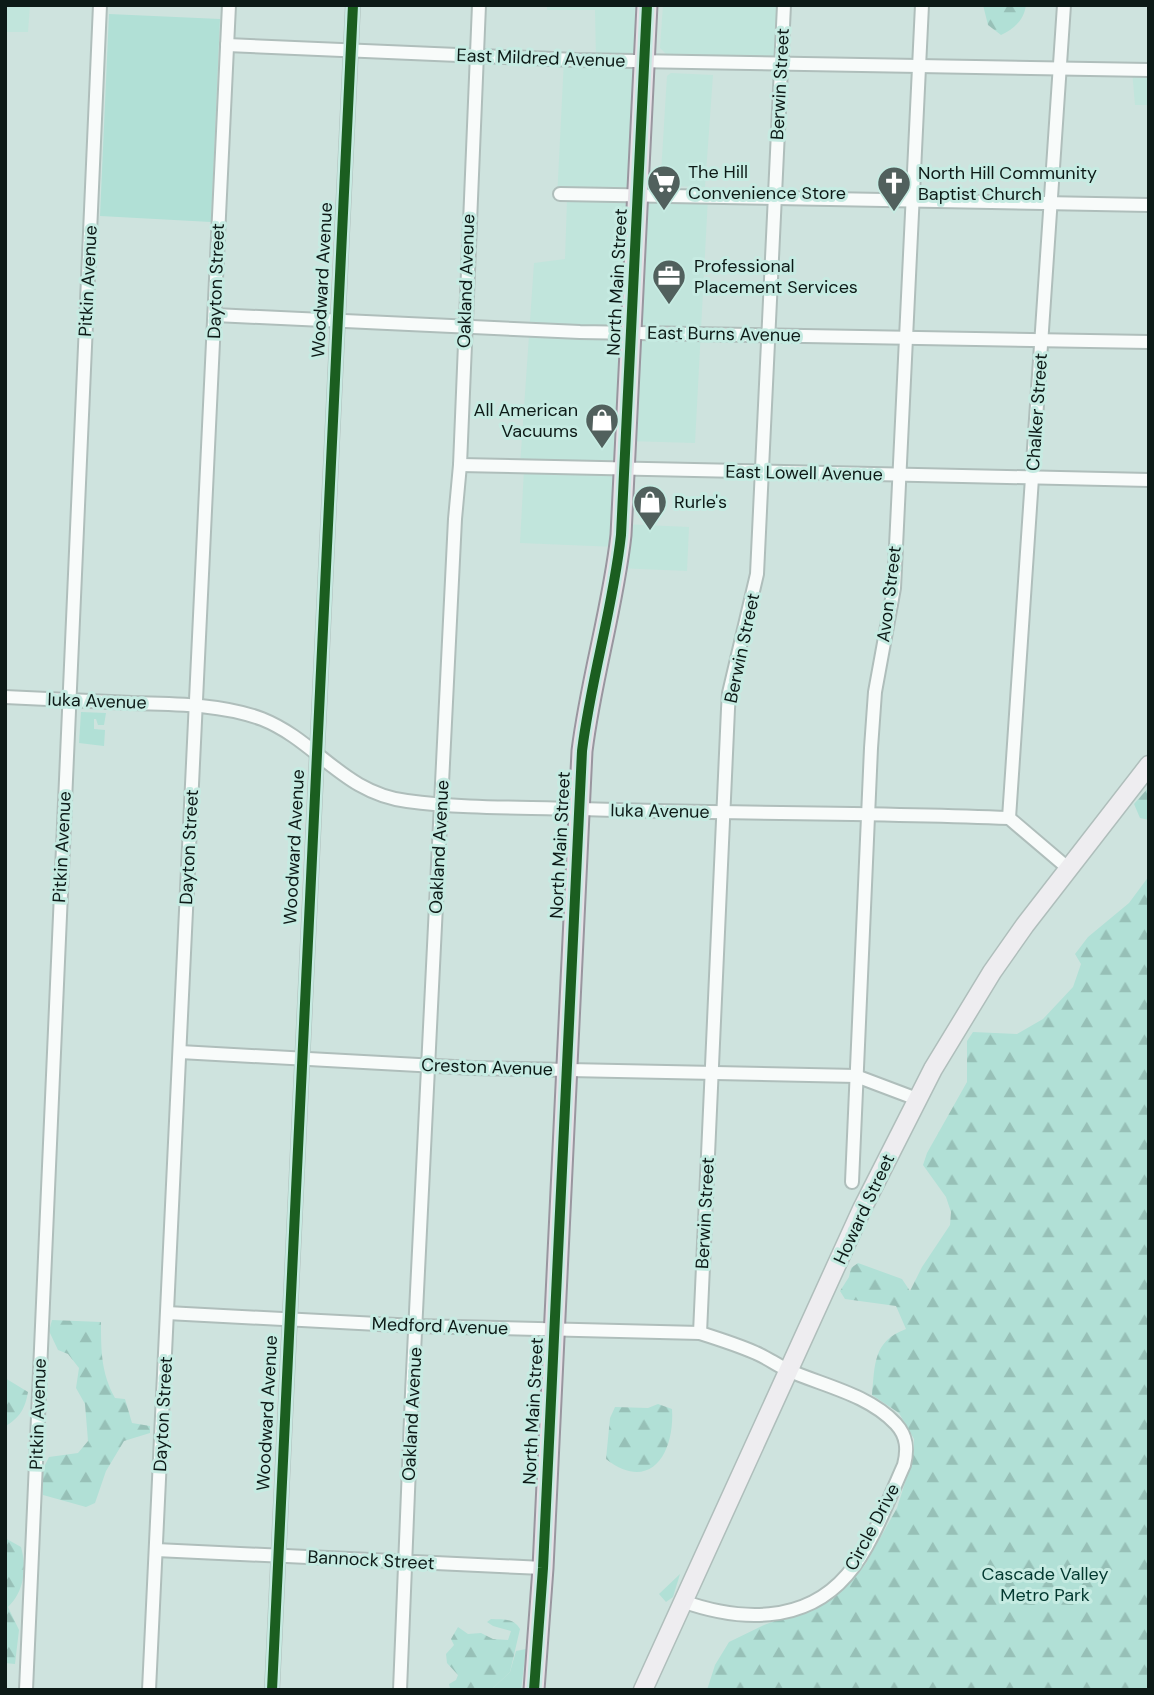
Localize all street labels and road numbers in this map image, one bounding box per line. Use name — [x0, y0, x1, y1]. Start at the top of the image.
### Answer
street label: Berwin Street — [765, 27, 795, 141]
street label: East Mildred Avenue — [456, 43, 626, 73]
street label: Woodward Avenue — [306, 202, 338, 358]
street label: North Main Street — [601, 208, 633, 356]
street label: Oakland Avenue — [452, 214, 480, 348]
street label: Dayton Street — [202, 223, 230, 339]
street label: Pitkin Avenue — [73, 225, 103, 337]
street label: East Burns Avenue — [647, 321, 801, 347]
street label: Chalker Street — [1021, 352, 1053, 472]
street label: East Lowell Avenue — [725, 460, 883, 486]
street label: Avon Street — [871, 544, 907, 644]
street label: Berwin Street — [719, 591, 765, 705]
street label: Iuka Avenue — [47, 687, 147, 715]
street label: Woodward Avenue — [278, 769, 310, 925]
street label: North Main Street — [544, 771, 576, 919]
street label: Oakland Avenue — [424, 779, 454, 915]
street label: Dayton Street — [174, 789, 204, 905]
street label: Pitkin Avenue — [47, 791, 77, 903]
street label: Iuka Avenue — [610, 798, 710, 824]
street label: Creston Avenue — [421, 1053, 553, 1081]
street label: Howard Street — [828, 1150, 900, 1268]
street label: Berwin Street — [690, 1156, 720, 1270]
street label: Medford Avenue — [371, 1312, 509, 1340]
street label: Woodward Avenue — [251, 1335, 283, 1491]
street label: North Main Street — [517, 1337, 549, 1485]
street label: Oakland Avenue — [397, 1346, 427, 1482]
street label: Dayton Street — [148, 1356, 178, 1472]
street label: Pitkin Avenue — [24, 1358, 52, 1470]
street label: Circle Drive — [839, 1479, 905, 1575]
street label: Bannock Street — [307, 1545, 435, 1575]

